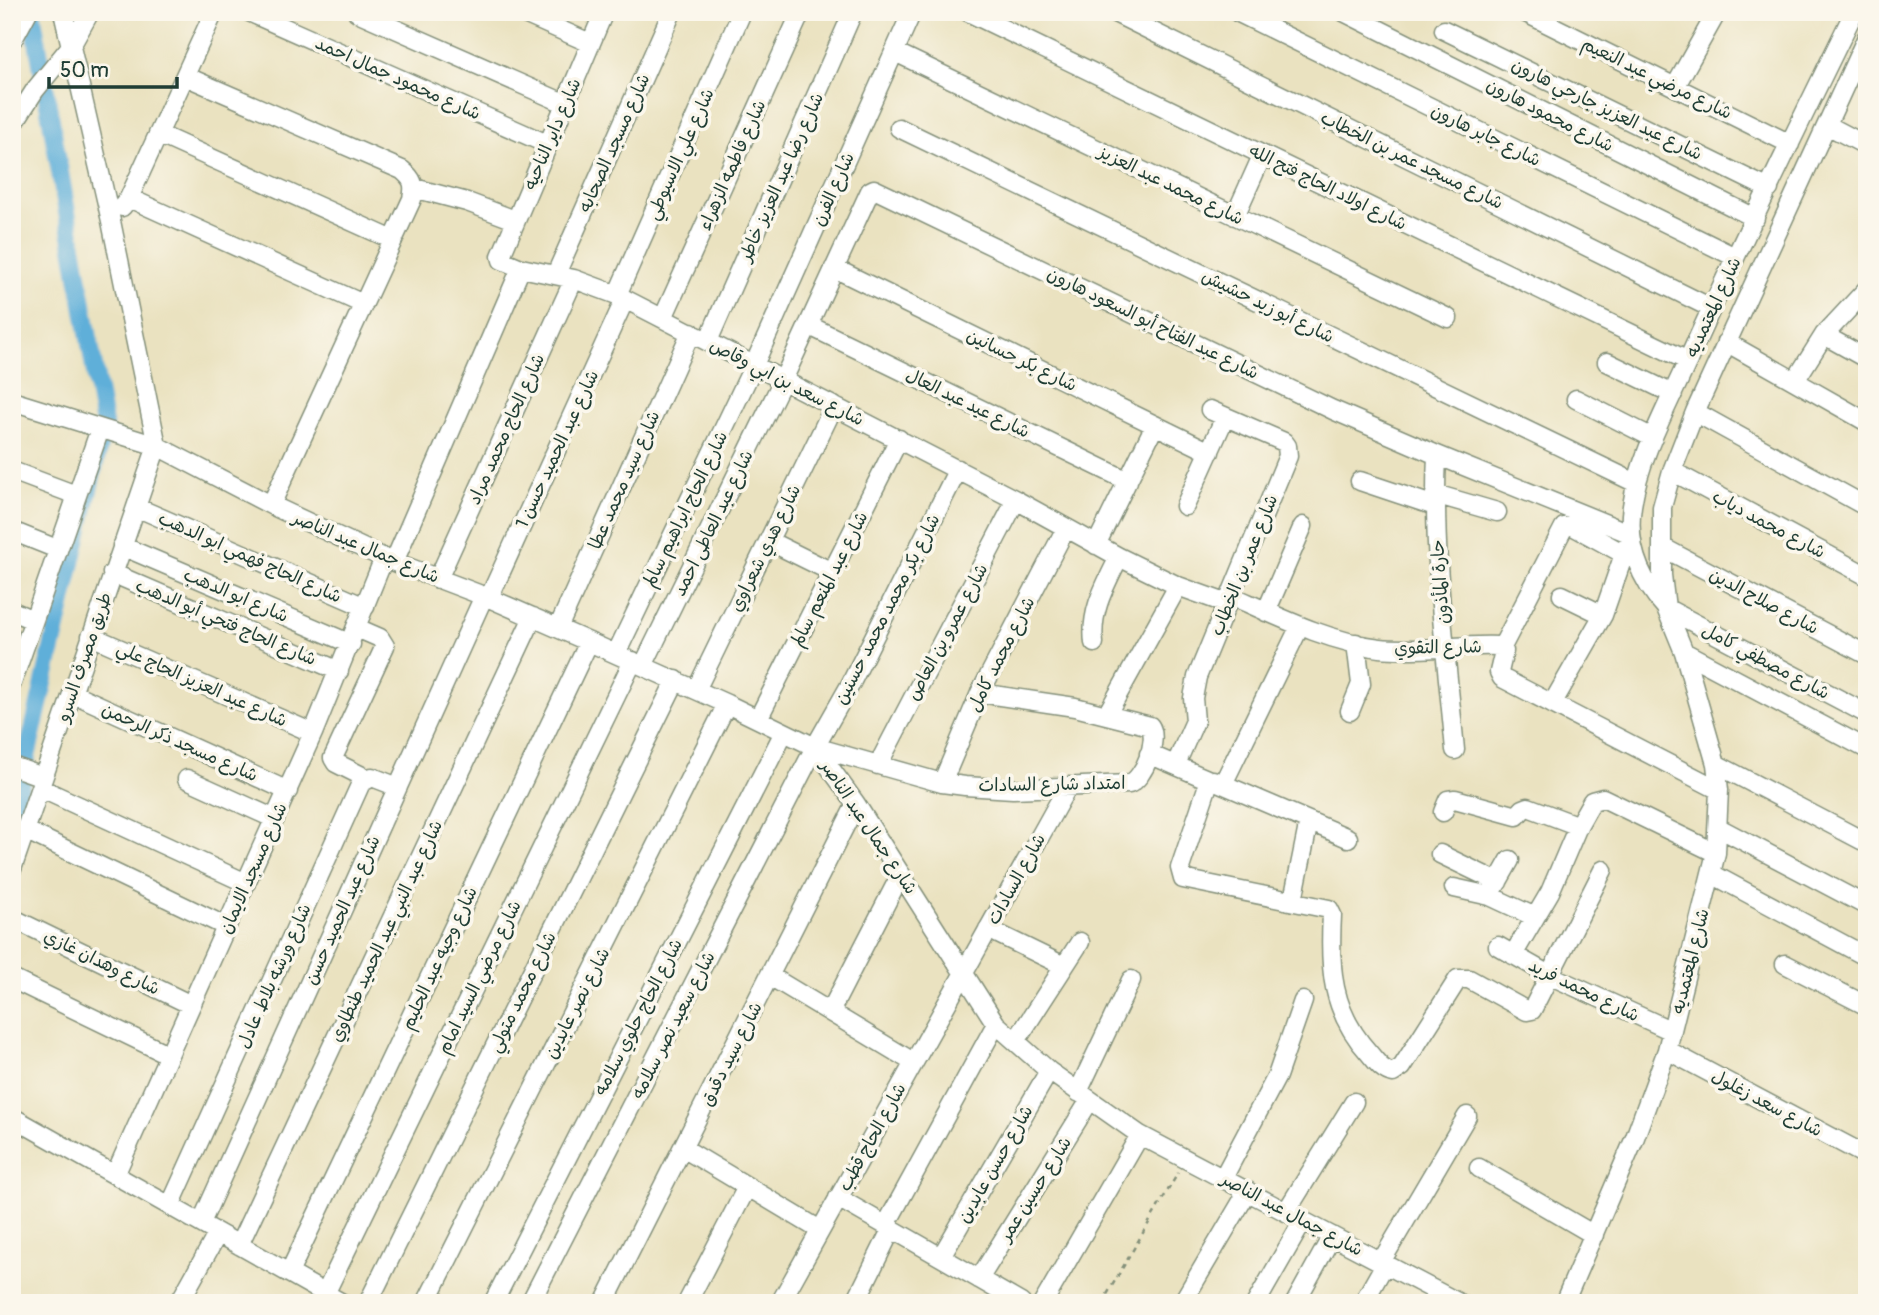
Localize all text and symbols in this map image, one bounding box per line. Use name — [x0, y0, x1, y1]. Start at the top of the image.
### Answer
street label: شارع محمود جمال احمد — [311, 32, 484, 125]
street label: شارع مرضي عبد النعيم — [1576, 32, 1736, 128]
scale bar — [49, 46, 177, 90]
street label: شارع عبد العزيز جارحي هارون — [1506, 53, 1706, 169]
text: 50 m — [60, 57, 109, 84]
street label: شارع مسجد الصحابه — [573, 70, 655, 216]
street label: شارع محمود هارون — [1482, 73, 1617, 157]
street label: شارع داير الناحيه — [519, 75, 586, 194]
street label: شارع علي الاسيوطي — [641, 85, 723, 225]
street label: شارع رضا عبد العزيز خاطر — [733, 89, 829, 267]
street label: شارع فاطمه الزهراء — [693, 96, 771, 234]
street label: شارع جابر هارون — [1427, 99, 1544, 172]
street label: شارع مسجد عمر بن الخطاب — [1317, 106, 1507, 215]
street label: شارع محمد عبد العزيز — [1093, 139, 1247, 231]
street label: شارع اولاد الحاج فتح الله — [1245, 139, 1410, 236]
street label: شارع الفرن — [807, 149, 860, 230]
street label: شارع المعتمديه — [1680, 254, 1747, 361]
street label: شارع عبد الفتاح أبو السعود هارون — [1043, 262, 1262, 385]
street label: شارع أبو زيد حشيش — [1198, 265, 1338, 348]
street label: شارع بكر حسانين — [963, 324, 1081, 397]
street label: شارع سعد بن ابي وقاص — [704, 334, 868, 435]
street label: شارع الحاج محمد مراد — [463, 350, 550, 508]
street label: شارع عيد عبد العال — [902, 363, 1034, 443]
street label: شارع عبد الحميد حسن 1 — [511, 366, 604, 532]
street label: شارع سيد محمد عطا — [584, 407, 665, 553]
street label: شارع الحاج ابراهيم سالم — [638, 427, 735, 592]
street label: شارع عبد العاطى احمد — [668, 446, 759, 600]
street label: شارع هدي شعراوي — [725, 481, 807, 616]
street label: شارع محمد دياب — [1708, 485, 1829, 564]
street label: شارع عمر بن الخطاب — [1206, 491, 1283, 639]
street label: شارع جمال عبد الناصر — [287, 505, 443, 589]
street label: شارع الحاج فهمي ابو الدهب — [153, 507, 345, 612]
street label: شارع عبد المنعم سالم — [785, 508, 875, 652]
street label: شارع بكر محمد محمد حسنين — [829, 510, 946, 708]
street label: حارة المأذون — [1426, 539, 1455, 625]
street label: شارع عمرو بن العاص — [902, 560, 993, 705]
street label: شارع ابو الدهب — [180, 563, 292, 628]
street label: شارع صلاح الدين — [1705, 563, 1822, 640]
street label: شارع الحاج فتحي أبو الدهب — [130, 574, 320, 675]
street label: طريق مصرف السرو — [51, 589, 117, 727]
street label: شارع محمد كامل — [963, 593, 1040, 716]
street label: شارع مصطفي كامل — [1696, 618, 1834, 708]
street label: شارع التقوي — [1394, 635, 1482, 661]
street label: شارع عبد العزيز الحاج علي — [111, 636, 291, 736]
street label: شارع مسجد ذكر الرحمن — [98, 698, 261, 787]
street label: شارع جمال عبد الناصر — [814, 754, 922, 899]
street label: امتداد شارع السادات — [978, 772, 1126, 797]
street label: شارع مسجد الايمان — [214, 799, 293, 937]
street label: شارع عبد النبي عبد الحميد طنطاوي — [325, 817, 452, 1048]
street label: شارع السادات — [982, 830, 1051, 929]
street label: شارع عبد الحميد حسن — [299, 832, 386, 988]
street label: شارع وجيه عبد الحليم — [396, 883, 485, 1034]
street label: شارع مرضي السيد امام — [432, 897, 530, 1060]
street label: شارع ورشه بلاط عادل — [232, 900, 317, 1052]
street label: شارع المعتمديه — [1666, 906, 1715, 1016]
street label: شارع وهدان غازي — [40, 924, 164, 1001]
street label: شارع محمد متولي — [483, 928, 565, 1058]
street label: شارع الحاج حلوي سلامه — [589, 935, 689, 1100]
street label: شارع نصر عابدين — [540, 944, 615, 1063]
street label: شارع سعيد نصر سلامه — [626, 948, 721, 1103]
street label: شارع محمد فريد — [1525, 954, 1643, 1027]
street label: شارع سيد دقدق — [695, 998, 768, 1110]
street label: شارع سعد زغلول — [1707, 1065, 1826, 1142]
street label: شارع الحاج قطب — [833, 1079, 912, 1195]
street label: شارع حسن عابدين — [952, 1101, 1038, 1227]
street label: شارع حسين عمر — [993, 1132, 1077, 1248]
street label: شارع جمال عبد الناصر — [1215, 1166, 1367, 1262]

